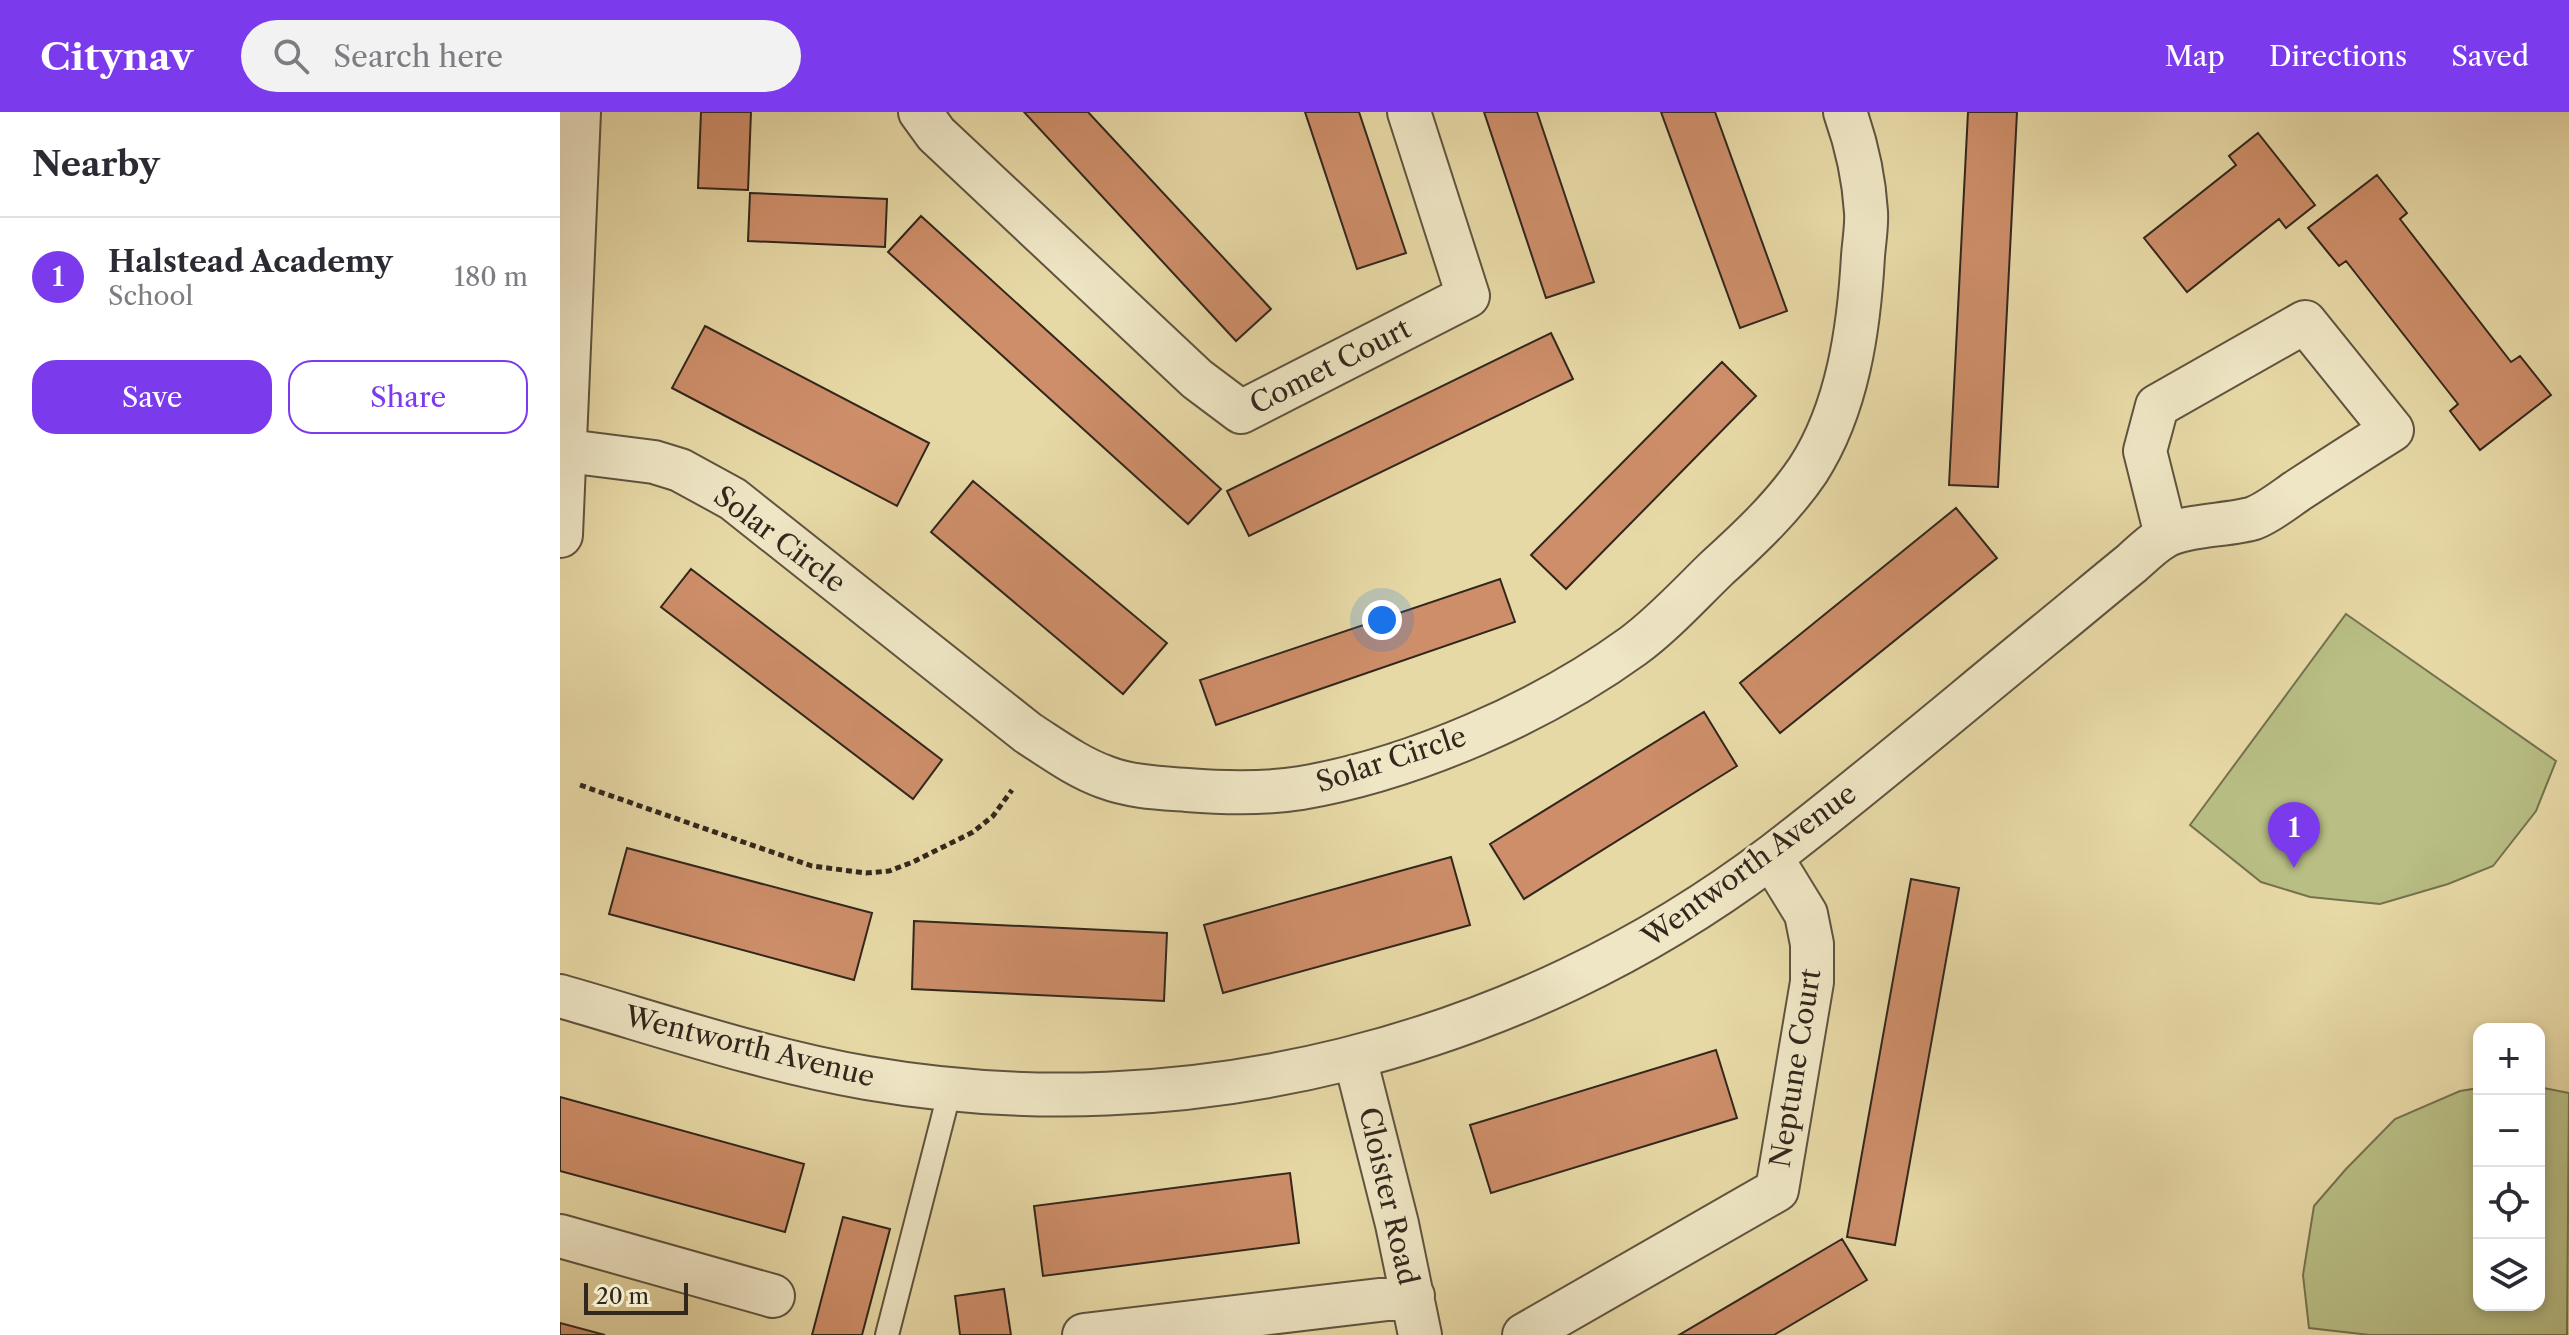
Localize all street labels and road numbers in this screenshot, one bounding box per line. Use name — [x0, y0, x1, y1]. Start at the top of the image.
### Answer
street label: Comet Court — [1244, 311, 1416, 421]
street label: Solar Circle — [707, 478, 853, 600]
street label: Solar Circle — [1312, 719, 1470, 799]
street label: Wentworth Avenue — [1635, 776, 1863, 955]
street label: Neptune Court — [1762, 966, 1828, 1170]
street label: Wentworth Avenue — [621, 998, 878, 1093]
street label: Cloister Road — [1352, 1104, 1426, 1288]

